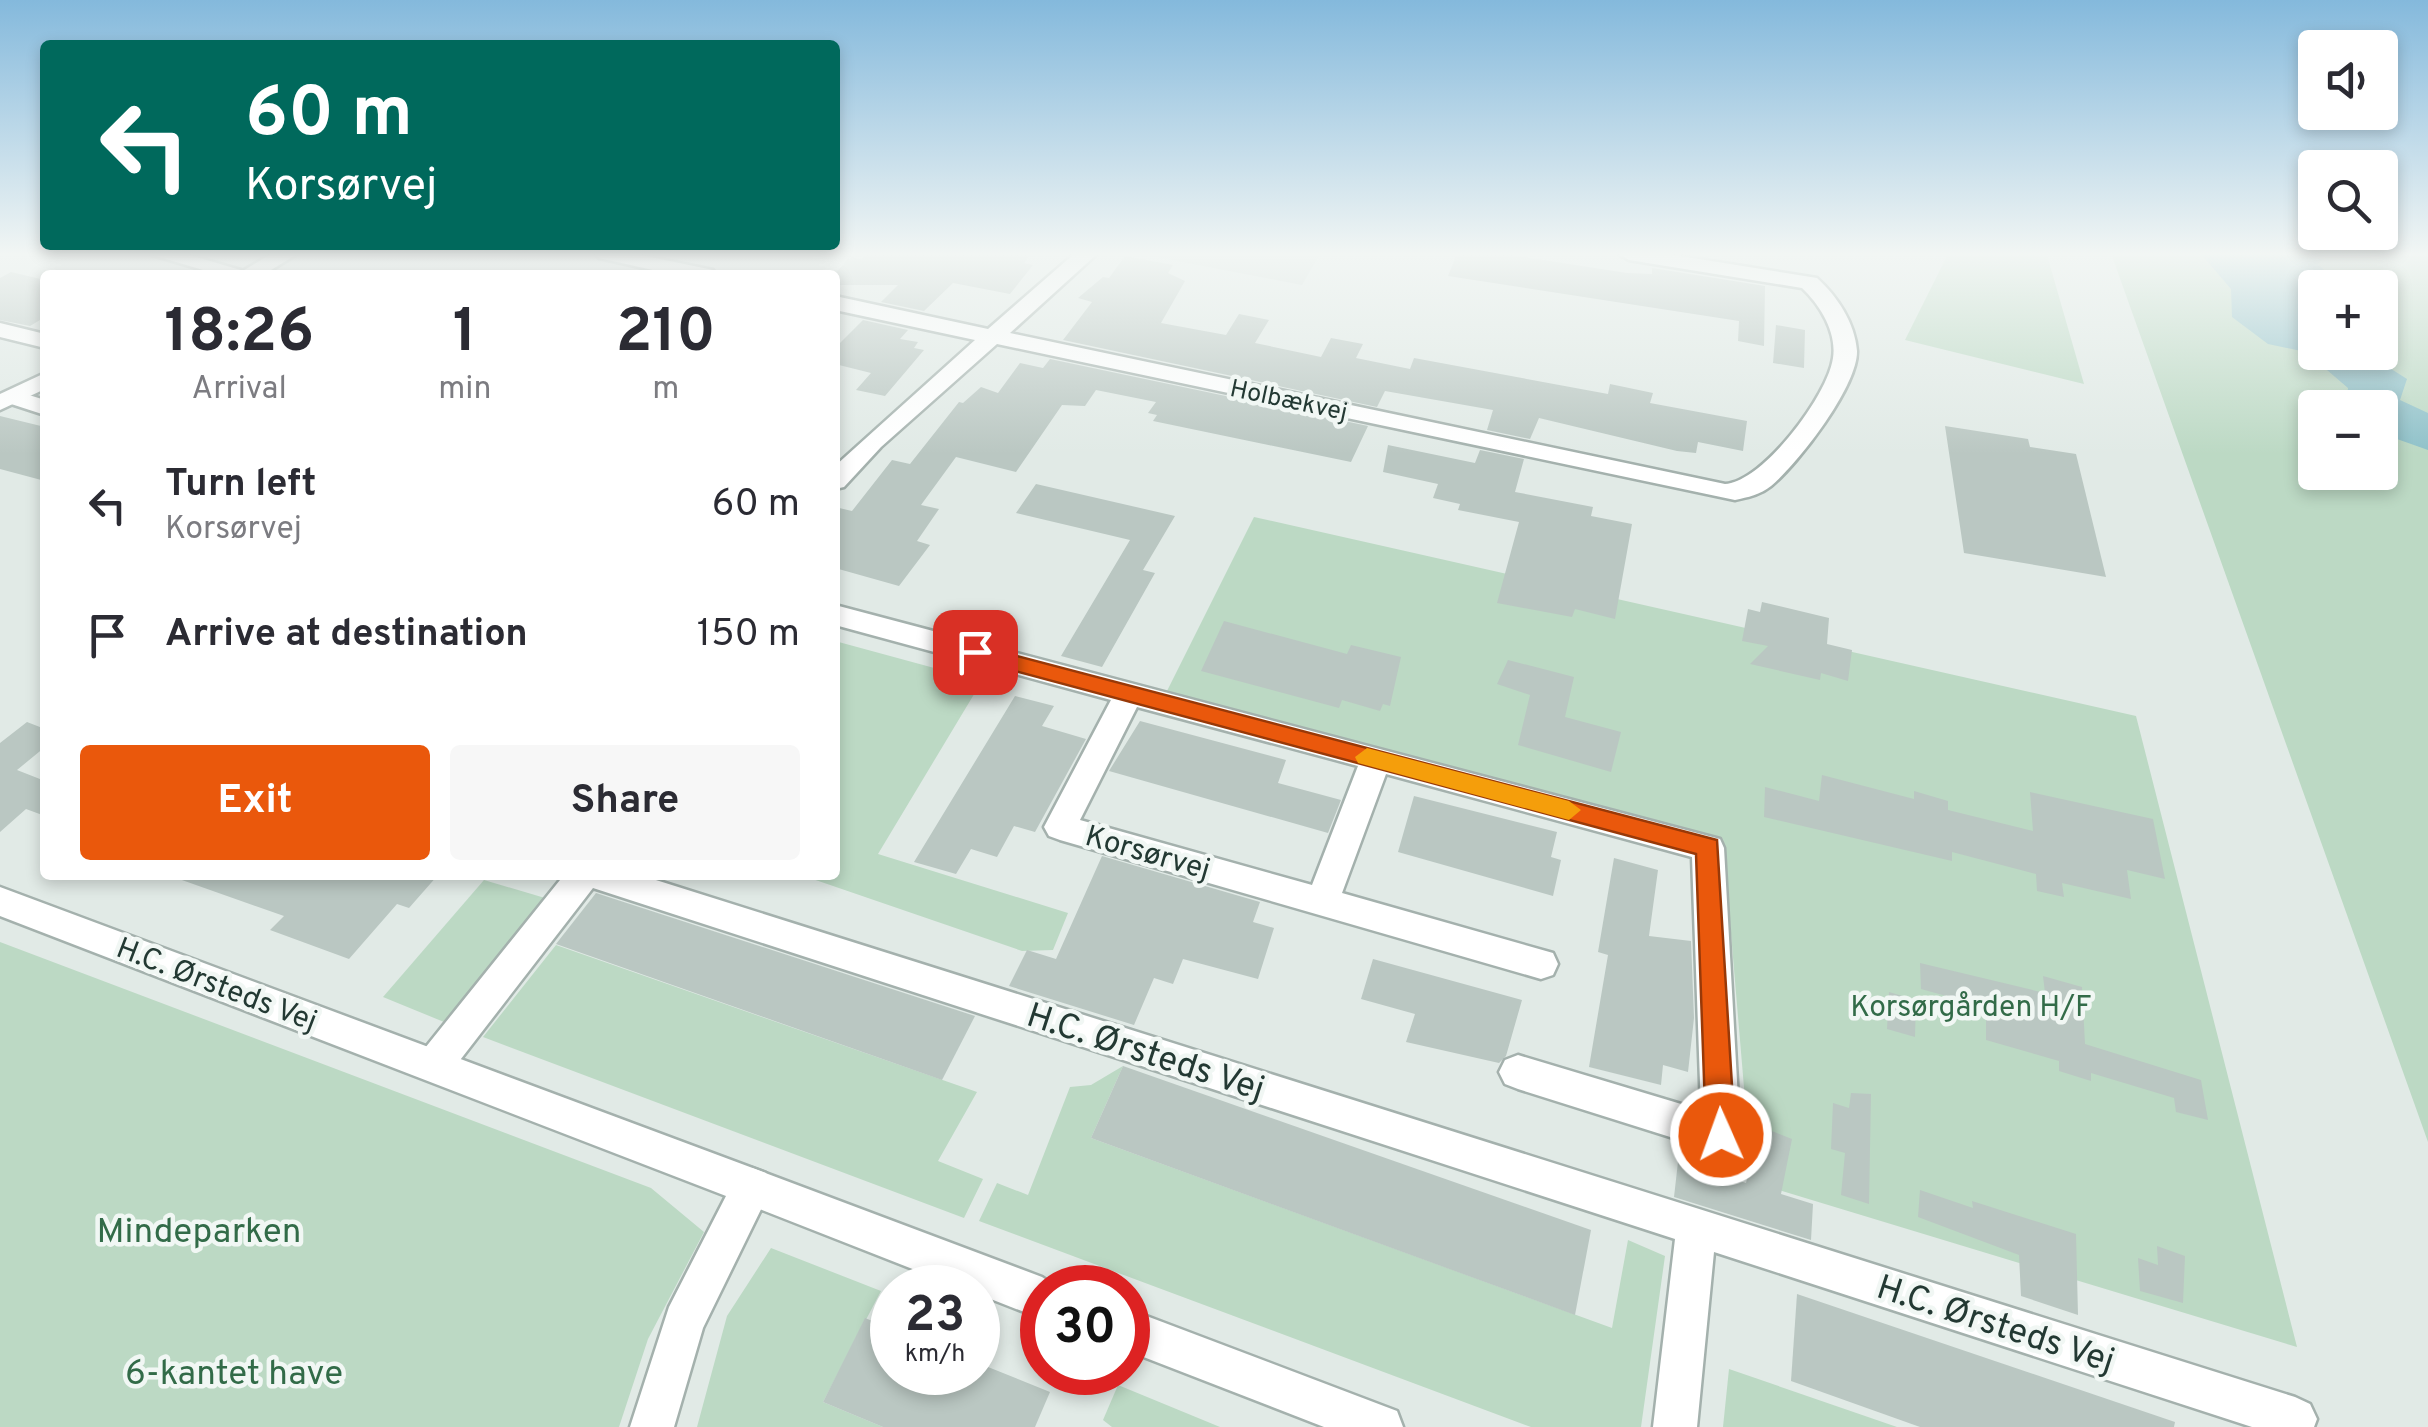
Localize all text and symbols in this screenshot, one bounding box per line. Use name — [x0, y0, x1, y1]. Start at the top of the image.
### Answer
map controls — [2298, 30, 2398, 490]
button: sound — [2298, 30, 2398, 130]
text: 60 m — [245, 72, 413, 161]
icon: left — [80, 80, 210, 210]
button: search — [2298, 150, 2398, 250]
text: Korsørvej — [245, 159, 437, 216]
button: + — [2298, 270, 2398, 370]
text: 18:26 — [164, 297, 314, 373]
text: 1 — [453, 297, 477, 373]
text: 210 — [616, 297, 716, 373]
text: Arrival — [191, 370, 287, 410]
text: min — [438, 370, 491, 410]
text: m — [652, 370, 679, 410]
street label: Holbækvej — [1227, 374, 1350, 430]
button: − — [2298, 390, 2398, 490]
text: Turn left — [165, 461, 317, 510]
icon: left — [80, 478, 135, 533]
text: 60 m — [712, 481, 800, 530]
text: Korsørvej — [165, 510, 302, 550]
icon: arrive — [80, 608, 135, 663]
pin — [933, 610, 1018, 695]
text: Arrive at destination — [165, 611, 528, 660]
text: 150 m — [697, 611, 800, 660]
icon: arrive — [948, 625, 1003, 680]
button: Exit — [80, 745, 430, 860]
button: Share — [450, 745, 800, 860]
street label: Korsørvej — [1081, 819, 1214, 890]
street label: H.C. Ørsteds Vej — [111, 931, 322, 1042]
park label: Korsørgården H/F — [1850, 990, 2092, 1027]
street label: H.C. Ørsteds Vej — [1021, 995, 1269, 1113]
position arrow — [1669, 1083, 1773, 1187]
park label: Mindeparken — [96, 1211, 302, 1255]
speed limit sign: 30 — [1020, 1265, 1150, 1395]
street label: H.C. Ørsteds Vej — [1871, 1267, 2119, 1385]
text: 23 — [905, 1286, 965, 1349]
text: km/h — [905, 1339, 965, 1371]
park label: 6-kantet have — [125, 1353, 343, 1397]

